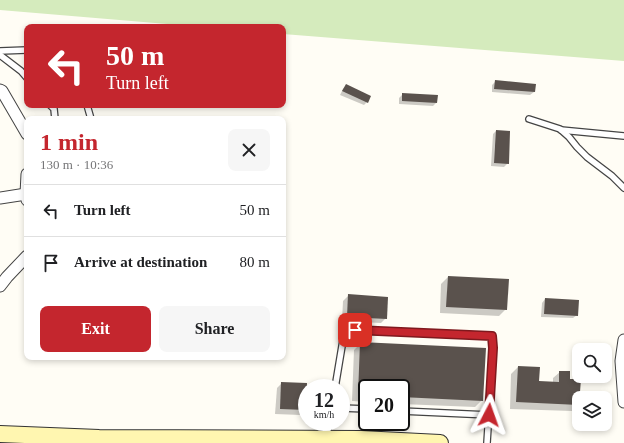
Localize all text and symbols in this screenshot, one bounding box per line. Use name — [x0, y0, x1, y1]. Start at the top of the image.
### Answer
icon: left — [40, 40, 92, 92]
text: 50 m — [106, 40, 164, 71]
text: Turn left — [106, 73, 169, 93]
text: 1 min — [40, 129, 98, 155]
button: close — [228, 129, 270, 171]
text: 130 m · 10:36 — [40, 157, 113, 172]
icon: left — [40, 200, 62, 222]
text: Turn left — [74, 202, 131, 218]
text: 50 m — [240, 202, 270, 218]
icon: arrive — [40, 252, 62, 274]
text: Arrive at destination — [74, 254, 207, 270]
text: 80 m — [240, 254, 270, 270]
button: Exit — [40, 306, 151, 352]
button: Share — [159, 306, 270, 352]
pin — [338, 313, 372, 347]
icon: arrive — [344, 319, 366, 341]
map controls — [572, 343, 612, 431]
button: search — [572, 343, 612, 383]
speed limit sign: 20 — [358, 379, 410, 431]
text: 12 — [314, 389, 334, 411]
button: layers — [572, 391, 612, 431]
position arrow — [468, 394, 510, 436]
text: km/h — [314, 409, 334, 420]

